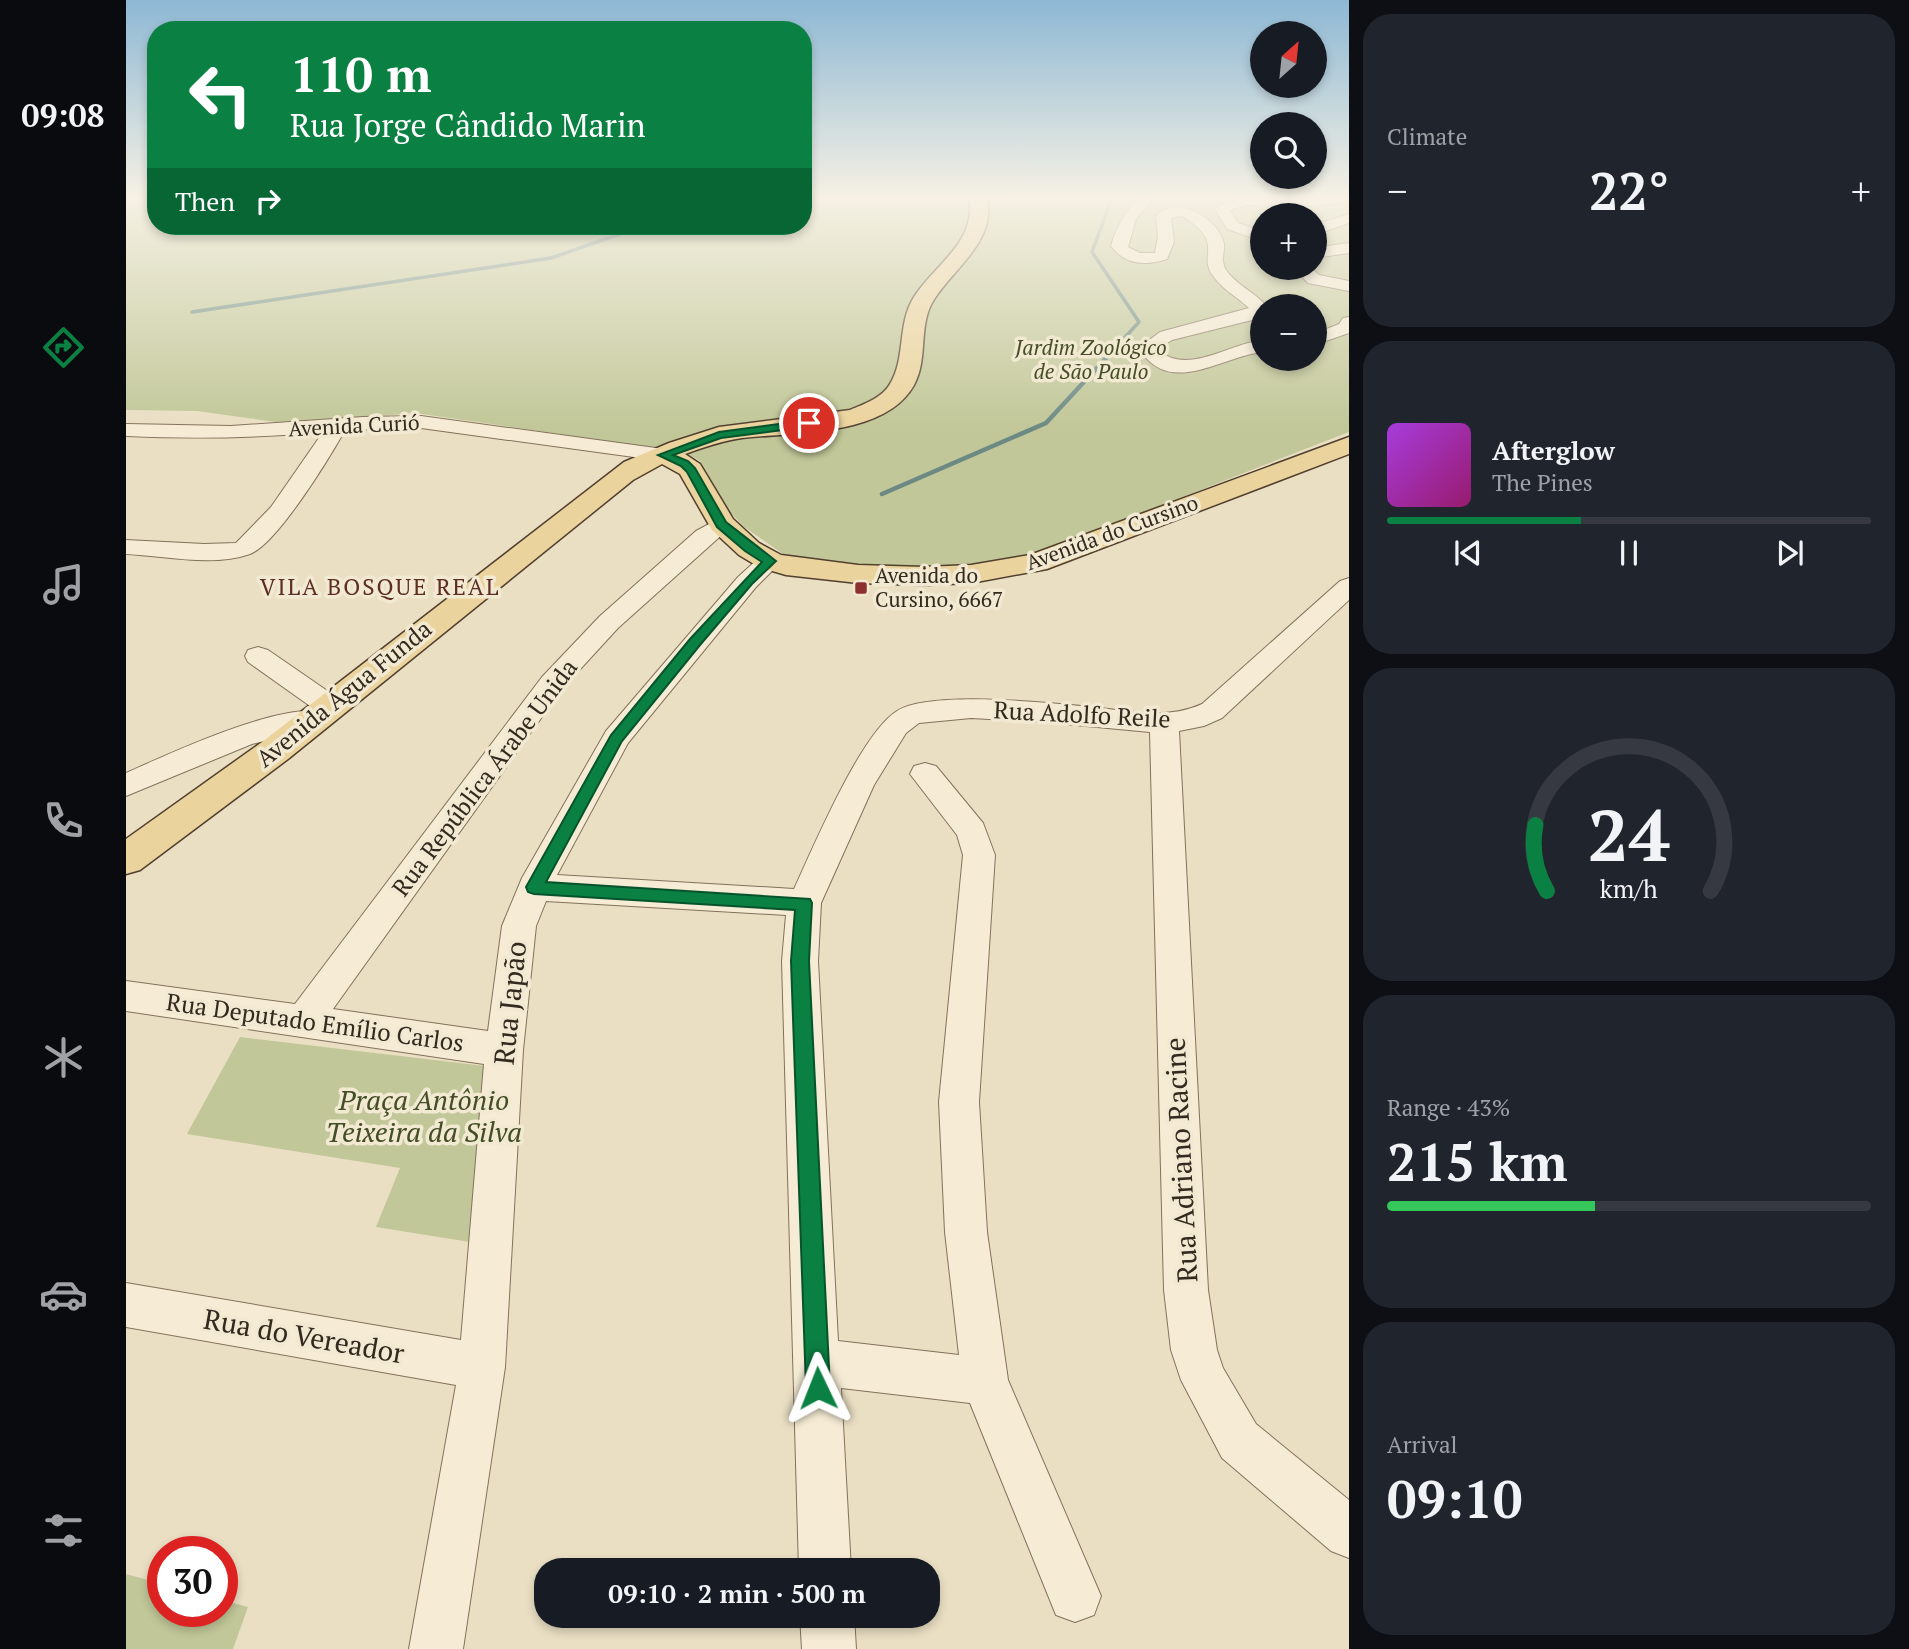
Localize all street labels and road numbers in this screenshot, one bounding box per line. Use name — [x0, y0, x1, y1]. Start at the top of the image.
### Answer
street label: Avenida Curió — [288, 408, 420, 442]
street label: Avenida do Cursino — [1022, 488, 1202, 576]
street label: Avenida Água Funda — [249, 612, 438, 774]
street label: Rua República Árabe Unida — [384, 652, 584, 903]
street label: Rua Adolfo Reile — [993, 693, 1171, 735]
street label: Rua Japão — [485, 939, 534, 1067]
street label: Rua Deputado Emílio Carlos — [164, 985, 466, 1059]
street label: Rua Adriano Racine — [1156, 1037, 1205, 1284]
street label: Rua do Vereador — [201, 1300, 408, 1371]

